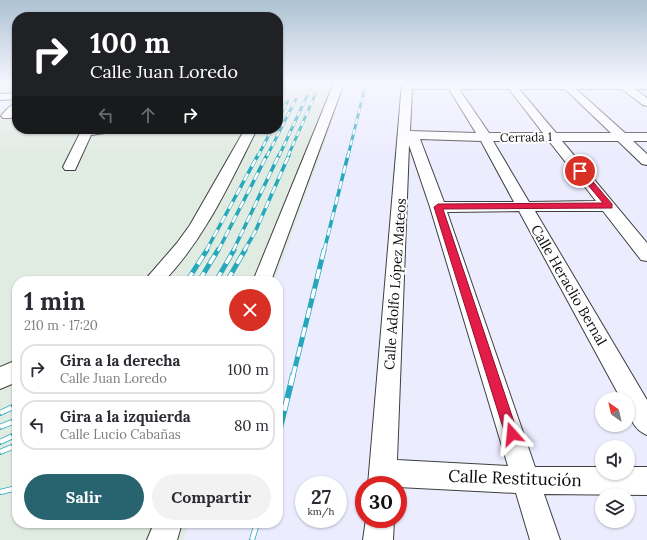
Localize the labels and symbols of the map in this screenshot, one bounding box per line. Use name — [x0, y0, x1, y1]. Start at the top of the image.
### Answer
street label: Cerrada 1 — [500, 129, 552, 145]
pin — [563, 154, 597, 188]
street label: Calle Adolfo López Mateos — [380, 197, 410, 371]
street label: Calle Heraclio Bernal — [527, 222, 611, 349]
north arrow — [595, 392, 635, 432]
position arrow — [491, 413, 533, 455]
street label: Calle Restitución — [448, 465, 582, 491]
speed limit sign: 30 — [355, 476, 407, 528]

